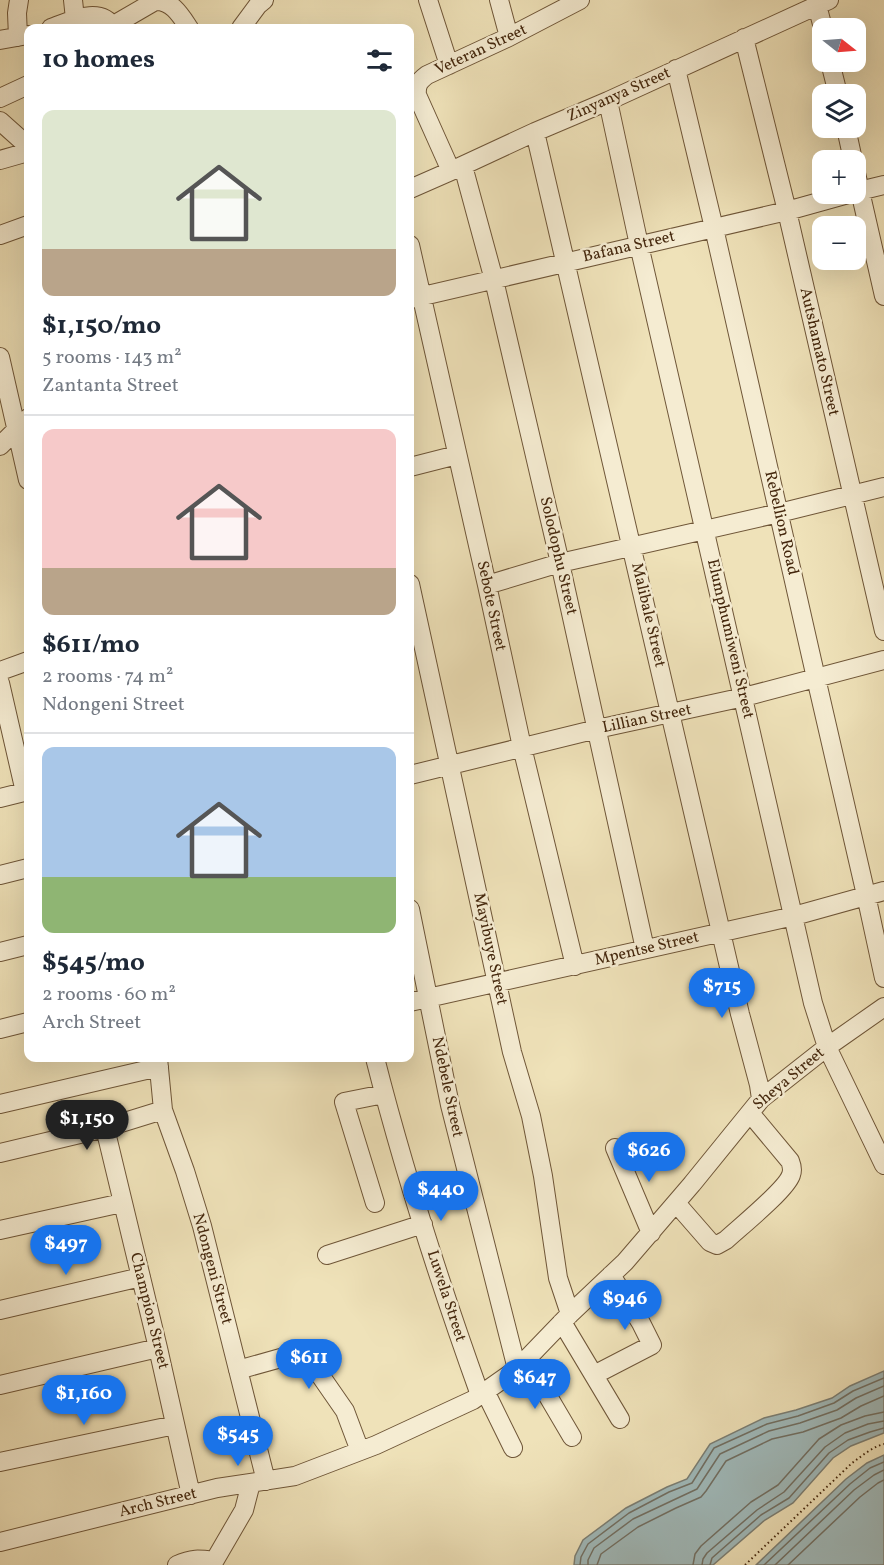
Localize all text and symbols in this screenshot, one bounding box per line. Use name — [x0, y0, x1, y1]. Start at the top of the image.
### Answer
north arrow — [812, 18, 866, 72]
map controls — [812, 18, 866, 270]
street label: Veteran Street — [431, 19, 531, 81]
text: 10 homes — [42, 42, 155, 78]
icon: filters — [363, 44, 396, 77]
street label: Zinyanya Street — [564, 62, 675, 128]
button: layers — [812, 84, 866, 138]
icon: home — [165, 149, 273, 257]
button: + — [812, 150, 866, 204]
button: − — [812, 216, 866, 270]
street label: Bafana Street — [581, 226, 678, 268]
street label: Autshamato Street — [794, 286, 845, 419]
text: $1,150/mo — [42, 308, 161, 344]
text: 5 rooms · 143 m² — [42, 344, 182, 372]
text: Zantanta Street — [42, 372, 179, 400]
icon: home — [165, 468, 273, 576]
street label: Rebellion Road — [758, 469, 804, 577]
street label: Solodophu Street — [534, 495, 582, 618]
street label: Elumphumiweni Street — [701, 557, 759, 721]
street label: Sebote Street — [471, 559, 511, 654]
street label: Malibale Street — [625, 561, 671, 670]
text: $611/mo — [42, 627, 140, 663]
text: 2 rooms · 74 m² — [42, 663, 173, 691]
text: Ndongeni Street — [42, 691, 185, 719]
street label: Lillian Street — [600, 699, 694, 739]
icon: home — [165, 786, 273, 894]
street label: Mayibuye Street — [467, 891, 513, 1008]
street label: Mpentse Street — [593, 926, 702, 972]
text: $545/mo — [42, 945, 145, 981]
pin: $715 — [686, 968, 758, 1019]
text: $715 — [703, 973, 741, 1001]
text: 2 rooms · 60 m² — [42, 981, 176, 1009]
text: Arch Street — [42, 1009, 141, 1037]
street label: Ndebele Street — [426, 1035, 468, 1140]
street label: Sheya Street — [748, 1042, 830, 1116]
pin: $1,150 — [38, 1100, 136, 1151]
text: $1,150 — [60, 1105, 114, 1133]
pin: $626 — [613, 1132, 685, 1183]
text: $626 — [627, 1137, 671, 1165]
pin: $440 — [405, 1171, 477, 1222]
text: $440 — [417, 1176, 465, 1204]
street label: Ndongeni Street — [187, 1211, 238, 1327]
pin: $497 — [30, 1225, 102, 1276]
text: $497 — [44, 1230, 88, 1258]
street label: Luwela Street — [421, 1247, 471, 1345]
street label: Champion Street — [124, 1250, 174, 1372]
pin: $946 — [589, 1280, 661, 1331]
text: $946 — [603, 1285, 647, 1313]
pin: $611 — [273, 1339, 345, 1390]
text: $611 — [290, 1344, 328, 1372]
pin: $647 — [499, 1359, 571, 1410]
text: $647 — [513, 1364, 557, 1392]
pin: $1,160 — [35, 1375, 133, 1426]
text: $1,160 — [56, 1380, 112, 1408]
pin: $545 — [202, 1416, 274, 1467]
text: $545 — [217, 1421, 259, 1449]
street label: Arch Street — [117, 1483, 200, 1523]

